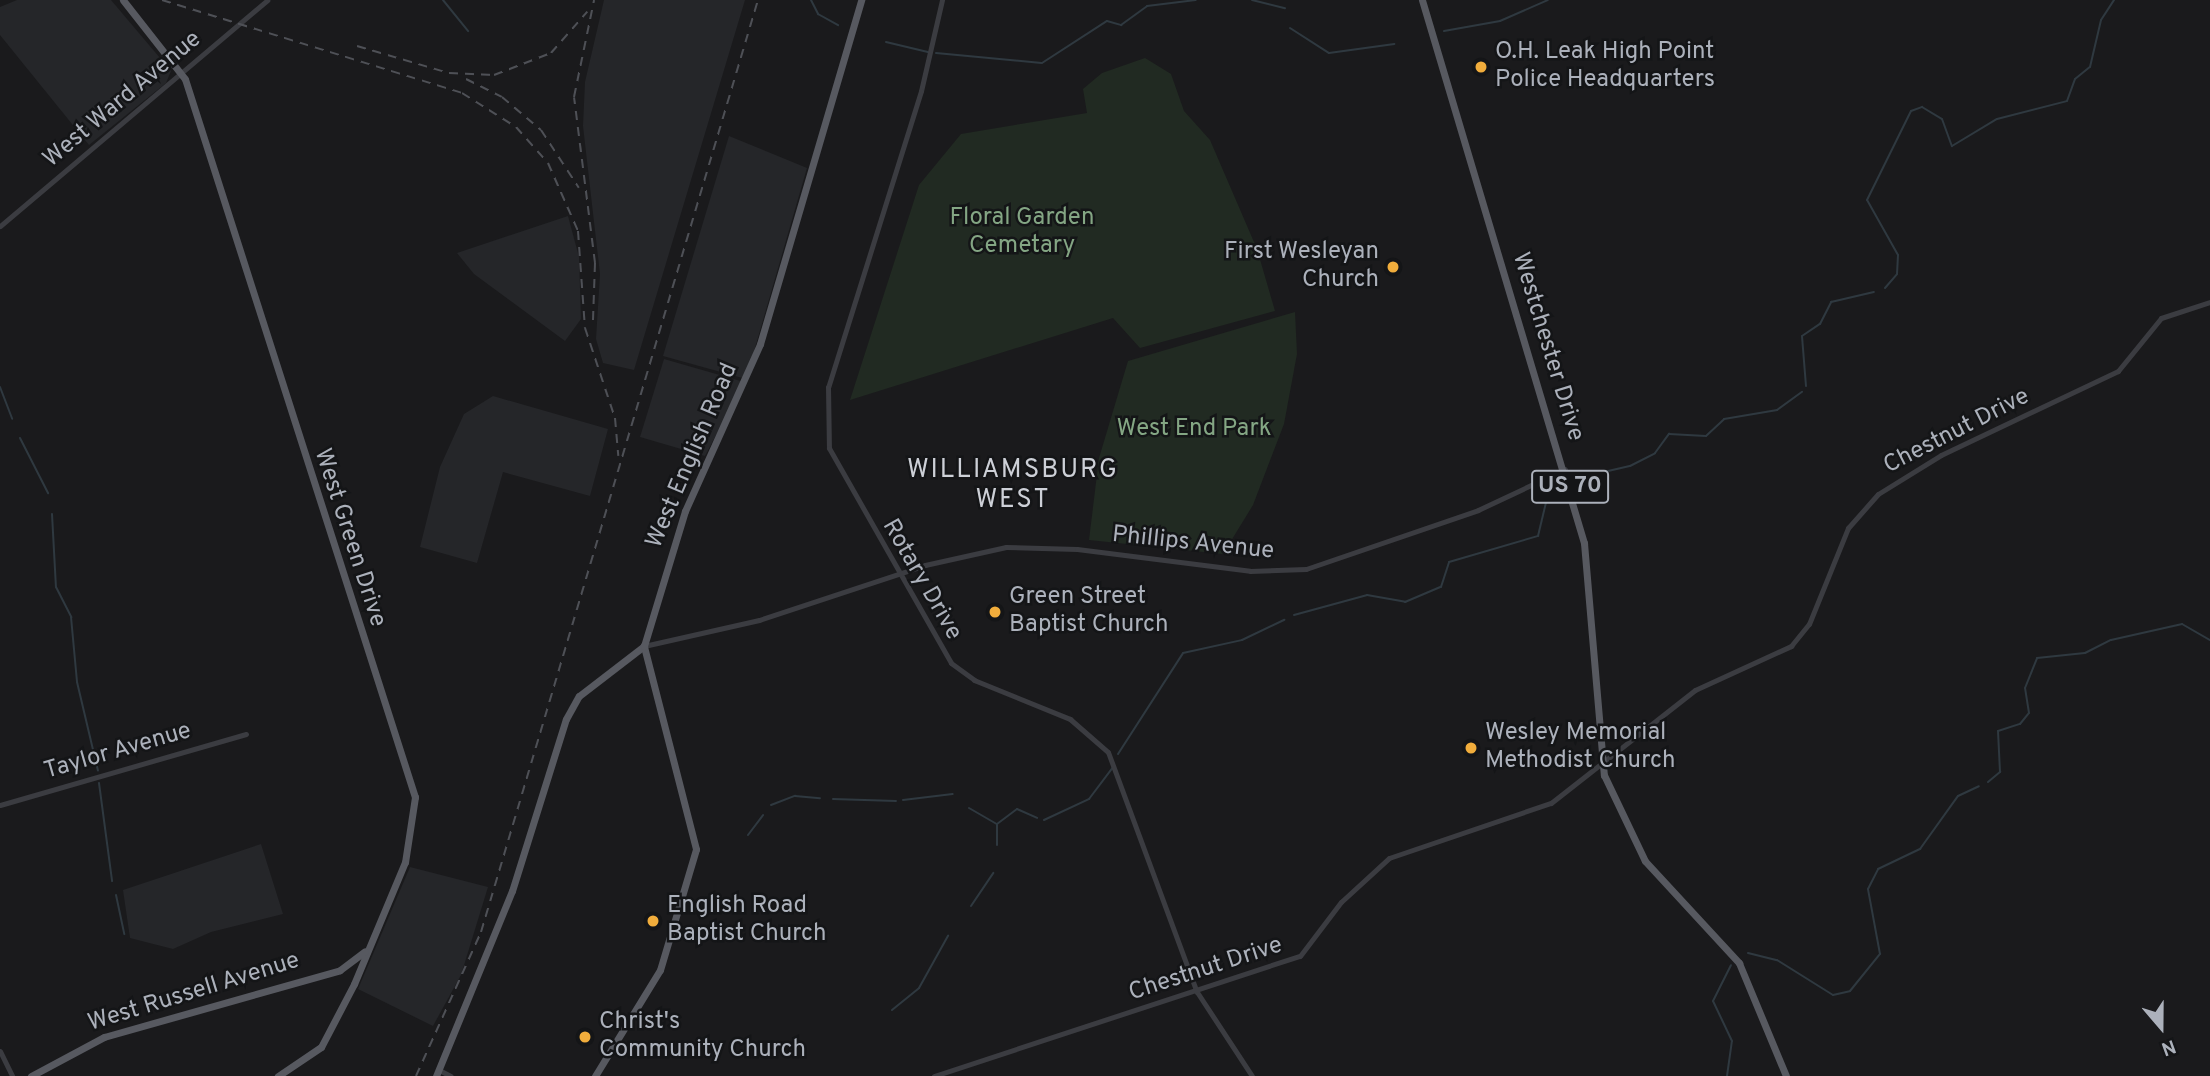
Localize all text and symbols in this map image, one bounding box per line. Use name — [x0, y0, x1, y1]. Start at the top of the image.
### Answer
street label: West Ward Avenue — [38, 25, 208, 175]
place label: O.H. Leak High Point Police Headquarters — [1495, 39, 1715, 95]
marker: O.H. Leak High Point Police Headquarters — [1473, 59, 1489, 75]
park label: Floral Garden Cemetary — [950, 205, 1094, 261]
place label: First Wesleyan Church — [1224, 239, 1379, 295]
street label: Westchester Drive — [1505, 249, 1589, 445]
marker: First Wesleyan Church — [1385, 259, 1401, 275]
street label: West English Road — [641, 359, 745, 553]
street label: Chestnut Drive — [1879, 383, 2035, 481]
park label: West End Park — [1117, 416, 1271, 444]
street label: West Green Drive — [307, 445, 391, 631]
district label: WILLIAMSBURG WEST — [908, 455, 1118, 516]
road number: US 70 — [1530, 467, 1610, 506]
street label: Rotary Drive — [875, 514, 967, 646]
street label: Phillips Avenue — [1110, 521, 1276, 567]
place label: Green Street Baptist Church — [1009, 584, 1169, 640]
marker: Green Street Baptist Church — [987, 604, 1003, 620]
street label: Taylor Avenue — [41, 717, 195, 787]
place label: Wesley Memorial Methodist Church — [1485, 720, 1676, 776]
marker: Wesley Memorial Methodist Church — [1463, 740, 1479, 756]
place label: English Road Baptist Church — [667, 893, 827, 949]
marker: English Road Baptist Church — [645, 913, 661, 929]
street label: Chestnut Drive — [1126, 932, 1286, 1008]
street label: West Russell Avenue — [84, 947, 304, 1039]
north arrow — [2126, 992, 2196, 1062]
place label: Christ's Community Church — [599, 1009, 806, 1065]
marker: Christ's Community Church — [577, 1029, 593, 1045]
text: N — [2158, 1033, 2179, 1060]

